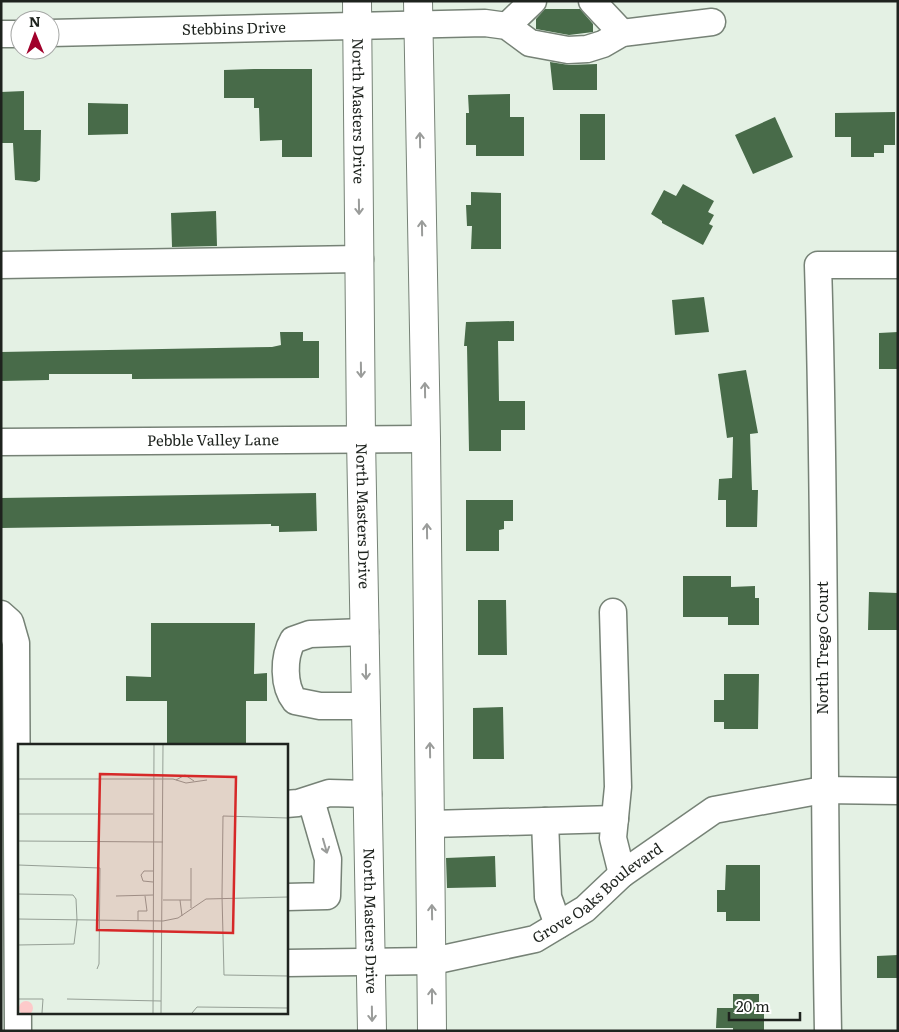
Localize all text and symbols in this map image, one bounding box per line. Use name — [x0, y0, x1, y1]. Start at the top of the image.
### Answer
north arrow — [10, 10, 60, 60]
text: N — [29, 11, 41, 31]
street label: Stebbins Drive — [182, 15, 286, 40]
street label: North Masters Drive — [347, 38, 372, 184]
one-way arrow — [416, 132, 425, 148]
one-way arrow — [354, 199, 364, 215]
one-way arrow — [417, 220, 427, 236]
one-way arrow — [356, 362, 366, 378]
one-way arrow — [420, 382, 430, 398]
street label: Pebble Valley Lane — [147, 427, 279, 451]
street label: North Masters Drive — [351, 443, 377, 589]
one-way arrow — [422, 523, 432, 540]
street label: North Trego Court — [810, 581, 833, 715]
one-way arrow — [361, 664, 371, 680]
one-way arrow — [425, 742, 435, 758]
inset map — [18, 744, 288, 1014]
street label: Grove Oaks Boulevard — [527, 836, 667, 948]
one-way arrow — [321, 838, 330, 854]
street label: North Masters Drive — [359, 848, 384, 994]
one-way arrow — [427, 904, 437, 920]
one-way arrow — [428, 988, 437, 1004]
scale bar — [729, 990, 800, 1022]
text: 20 m — [736, 994, 770, 1017]
one-way arrow — [367, 1006, 377, 1022]

